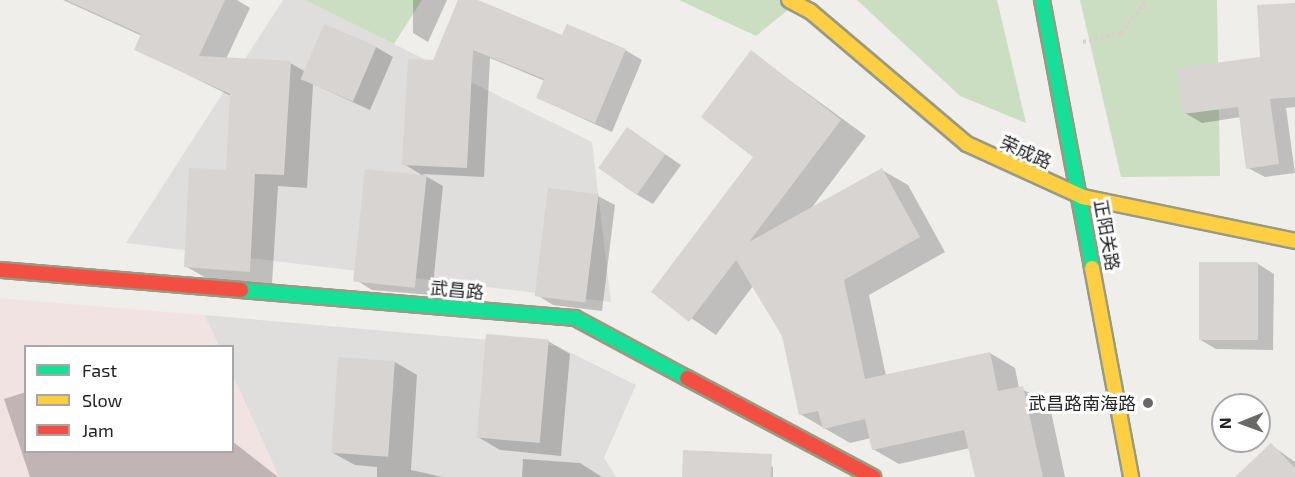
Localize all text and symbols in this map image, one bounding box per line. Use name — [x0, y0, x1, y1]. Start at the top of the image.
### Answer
street label: 荣成路 — [997, 131, 1055, 173]
street label: 正阳关路 — [1090, 198, 1124, 272]
street label: 武昌路 — [429, 277, 485, 303]
legend — [24, 345, 234, 453]
text: Fast — [82, 359, 117, 381]
text: Slow — [82, 389, 122, 411]
place label: 武昌路南海路 — [1028, 392, 1136, 414]
north arrow — [1211, 393, 1271, 453]
marker: 武昌路南海路 — [1141, 396, 1155, 410]
text: N — [1215, 417, 1234, 429]
text: Jam — [82, 419, 114, 441]

